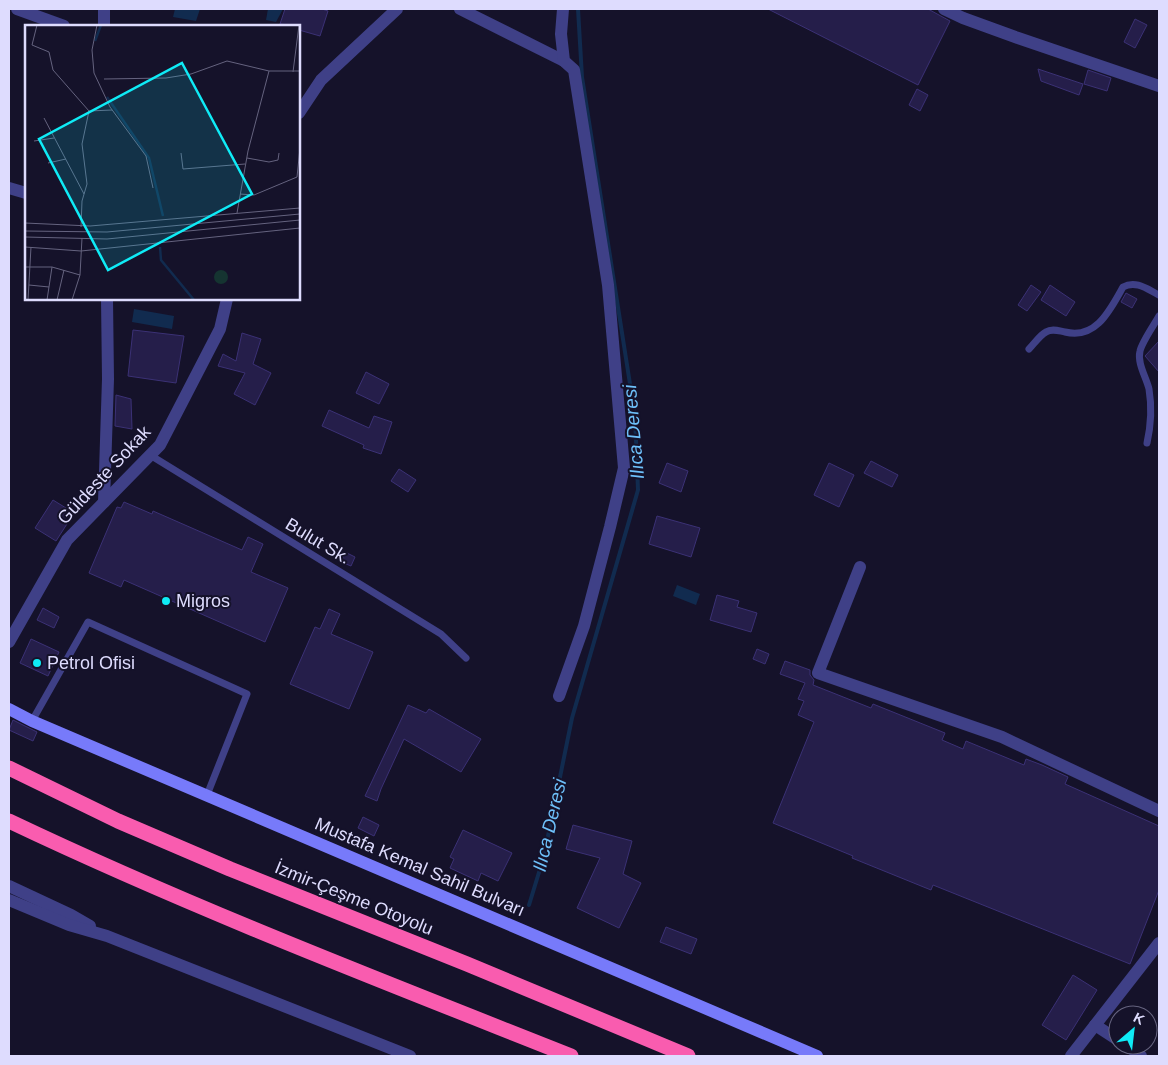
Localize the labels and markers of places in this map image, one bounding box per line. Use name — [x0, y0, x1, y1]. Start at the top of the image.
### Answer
place label: Migros — [176, 591, 230, 611]
marker: Migros — [160, 595, 172, 607]
place label: Petrol Ofisi — [47, 653, 135, 673]
marker: Petrol Ofisi — [31, 657, 43, 669]

